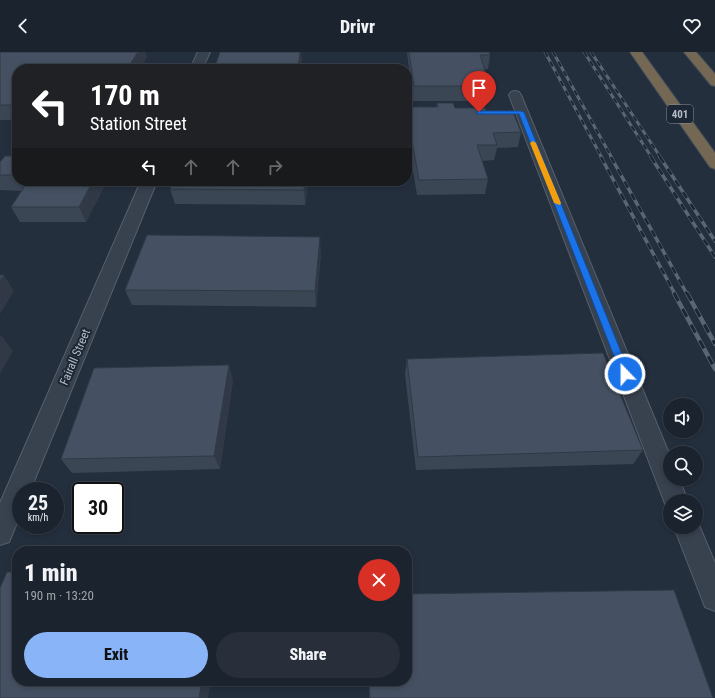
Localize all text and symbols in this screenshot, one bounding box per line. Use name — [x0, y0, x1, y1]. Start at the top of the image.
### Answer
icon: back — [12, 15, 34, 37]
icon: heart — [681, 15, 703, 37]
text: Drivr — [340, 16, 375, 37]
pin — [462, 71, 496, 112]
icon: arrive — [468, 77, 490, 99]
text: 170 m — [90, 79, 160, 112]
icon: left — [24, 80, 76, 132]
road number: 401 — [667, 105, 693, 123]
text: Station Street — [90, 113, 187, 134]
icon: left — [138, 156, 160, 178]
icon: ahead — [180, 156, 202, 178]
icon: ahead — [222, 156, 244, 178]
icon: right — [264, 156, 286, 178]
street label: Fairall Street — [57, 326, 93, 387]
position arrow — [604, 353, 646, 395]
map controls — [663, 398, 703, 534]
button: sound — [663, 398, 703, 438]
button: search — [663, 446, 703, 486]
speed limit sign: 30 — [72, 482, 124, 534]
text: 25 — [28, 491, 48, 515]
button: layers — [663, 494, 703, 534]
text: km/h — [28, 512, 48, 523]
text: 1 min — [24, 559, 78, 587]
button: close — [358, 559, 400, 601]
text: 190 m · 13:20 — [24, 588, 94, 603]
button: Exit — [24, 632, 208, 678]
button: Share — [216, 632, 400, 678]

